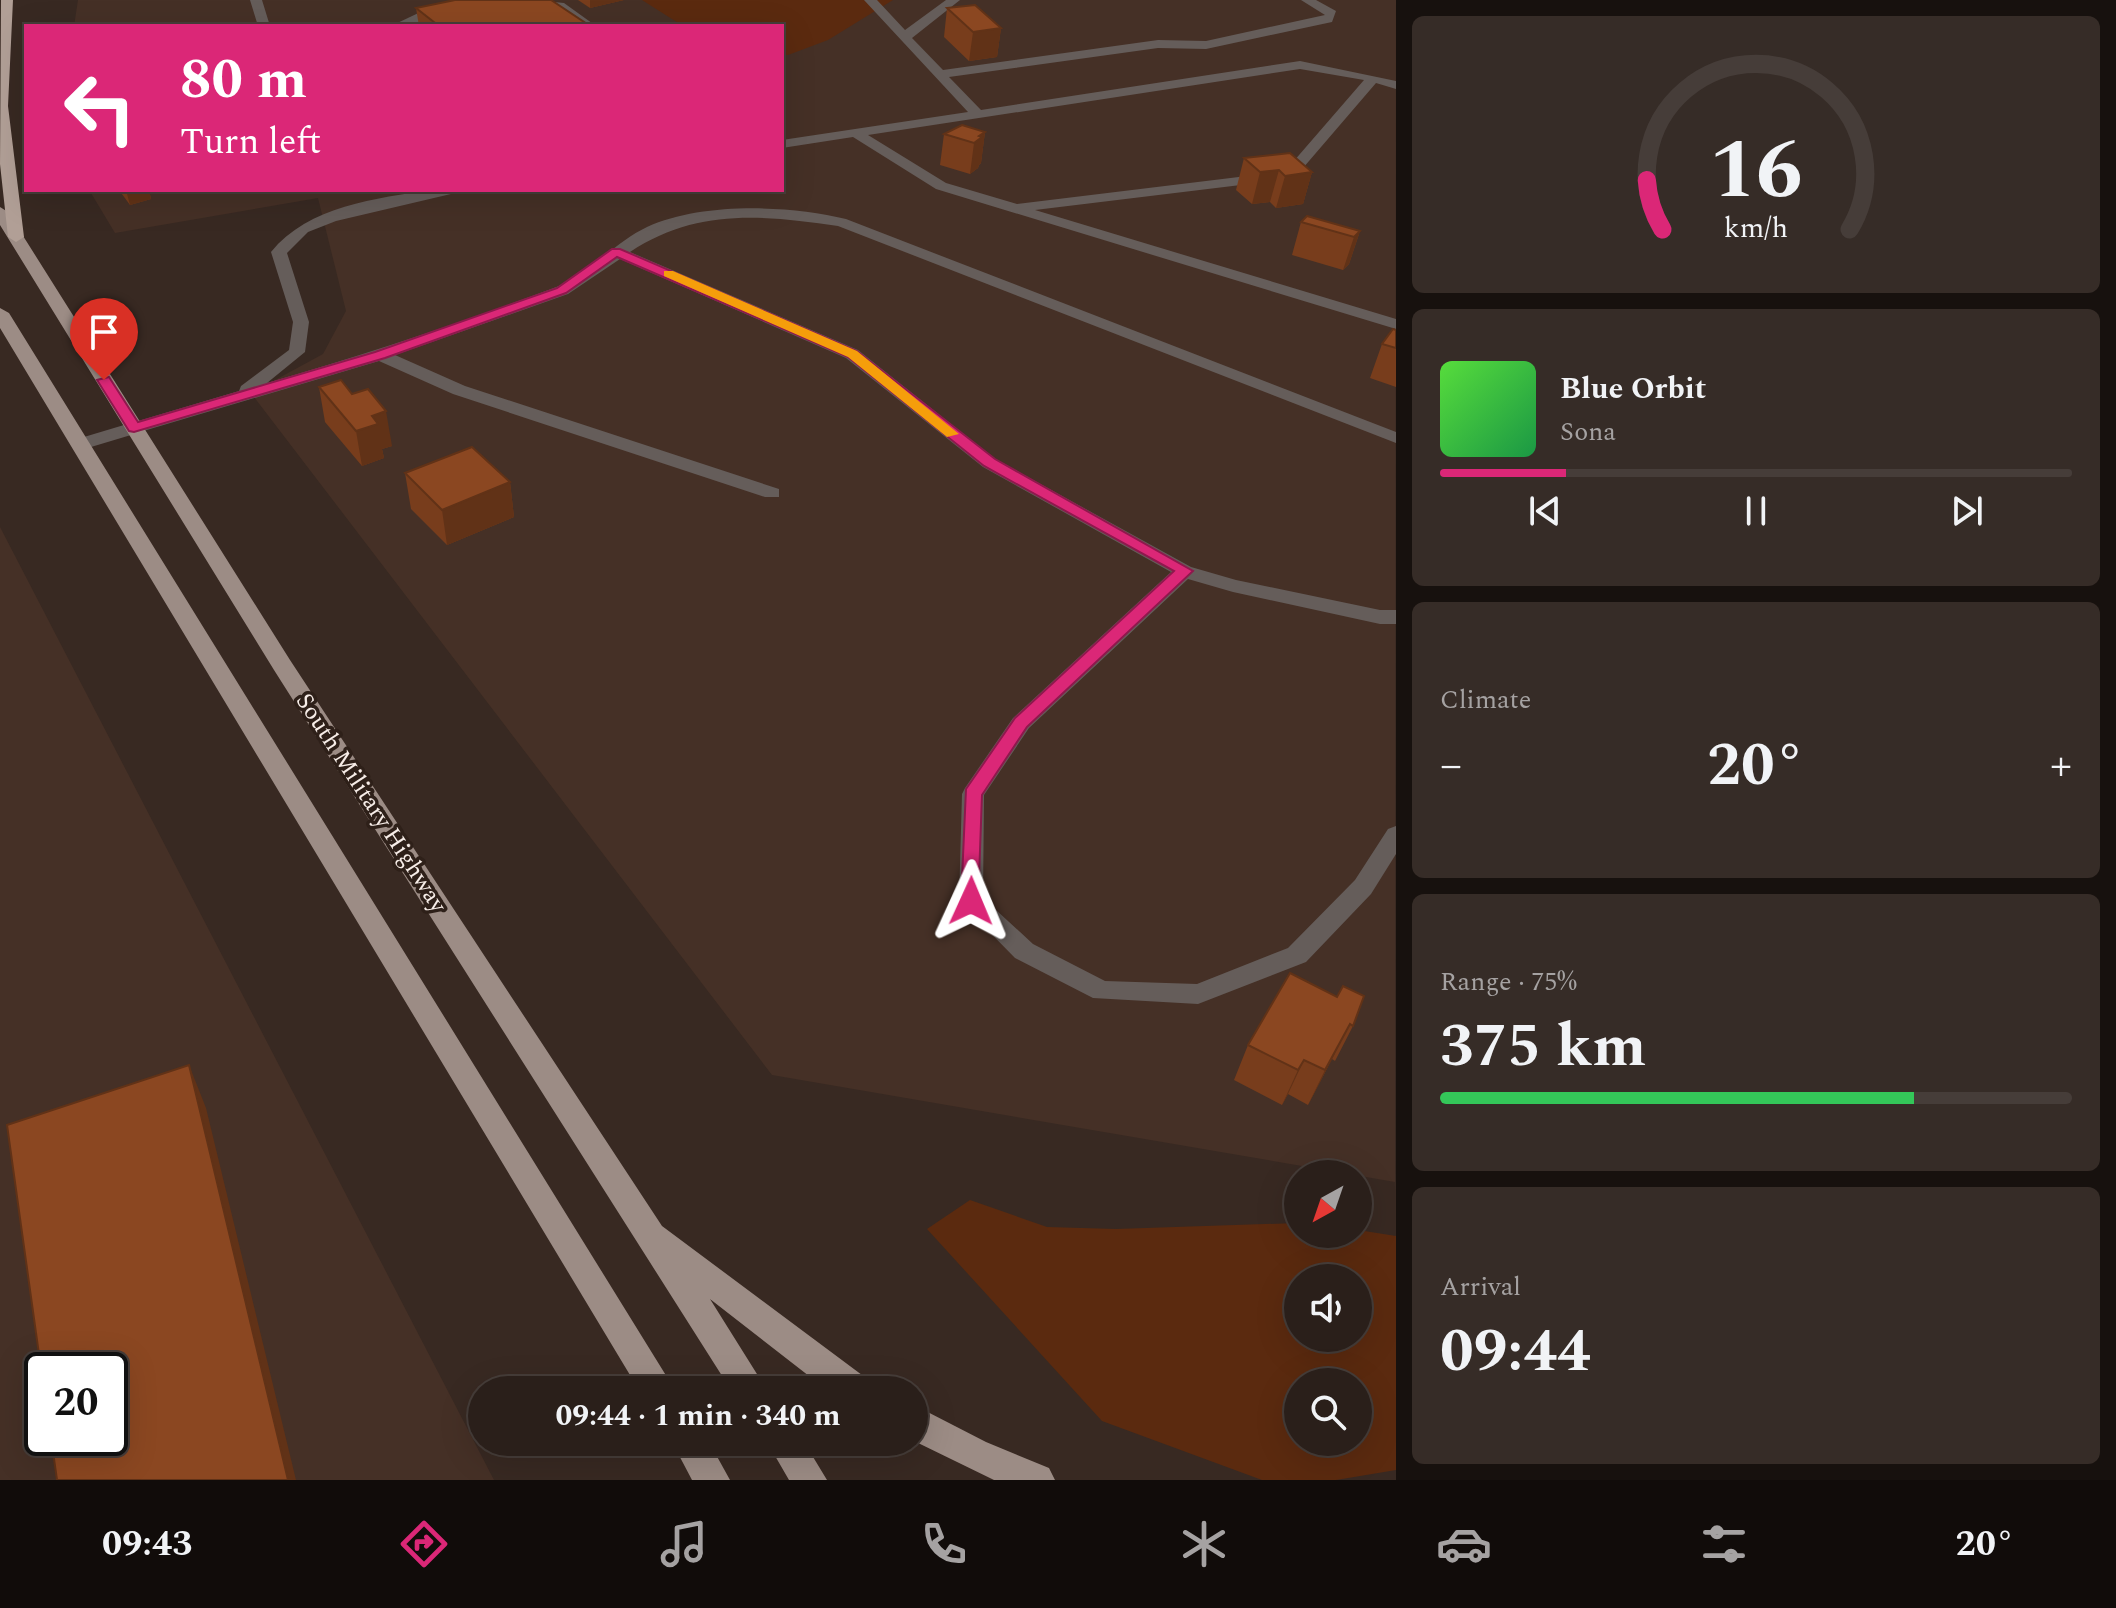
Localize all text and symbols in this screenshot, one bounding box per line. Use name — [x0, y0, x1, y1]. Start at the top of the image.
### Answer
text: 80 m — [180, 38, 307, 123]
icon: left — [48, 56, 152, 160]
text: 16 — [1709, 108, 1803, 235]
text: Turn left — [180, 115, 321, 170]
text: km/h — [1724, 208, 1788, 251]
pin — [70, 298, 138, 380]
icon: arrive — [82, 310, 126, 354]
text: Blue Orbit — [1560, 366, 1706, 412]
text: Sona — [1560, 412, 1616, 452]
icon: previous — [1523, 489, 1567, 533]
icon: pause — [1734, 489, 1778, 533]
icon: next — [1945, 489, 1989, 533]
text: Climate — [1440, 680, 1531, 720]
street label: South Military Highway — [286, 686, 456, 921]
text: 20° — [1707, 720, 1805, 812]
text: − — [1440, 732, 1462, 799]
text: + — [2050, 732, 2072, 799]
position arrow — [929, 859, 1013, 943]
text: Range · 75% — [1440, 962, 1577, 1002]
text: 375 km — [1440, 1001, 1646, 1093]
north arrow — [1284, 1160, 1372, 1248]
map controls — [1284, 1160, 1372, 1456]
button: sound — [1284, 1264, 1372, 1352]
text: Arrival — [1440, 1267, 1521, 1307]
text: 09:44 — [1440, 1306, 1591, 1398]
speed limit sign: 20 — [24, 1352, 128, 1456]
button: search — [1284, 1368, 1372, 1456]
text: 09:44 · 1 min · 340 m — [555, 1393, 841, 1439]
icon: directions — [396, 1516, 452, 1572]
icon: music — [656, 1516, 712, 1572]
icon: phone — [916, 1516, 972, 1572]
icon: climate — [1176, 1516, 1232, 1572]
icon: car — [1436, 1516, 1492, 1572]
icon: filters — [1696, 1516, 1752, 1572]
text: 09:43 — [102, 1517, 192, 1572]
text: 20° — [1956, 1517, 2014, 1572]

